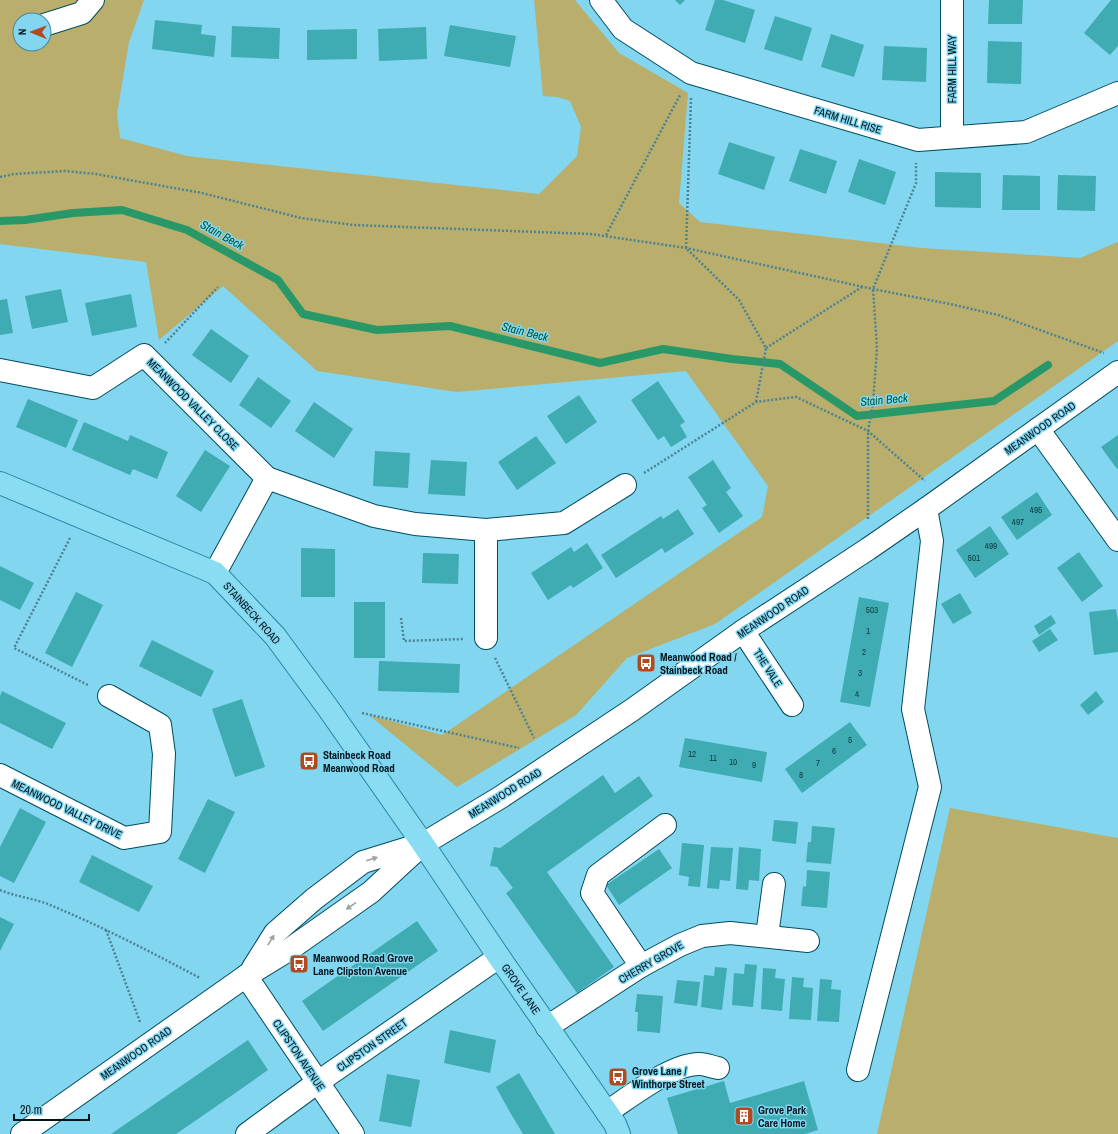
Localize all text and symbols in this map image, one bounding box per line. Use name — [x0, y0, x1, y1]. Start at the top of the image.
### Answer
north arrow — [12, 12, 52, 52]
text: N — [15, 28, 29, 35]
street label: FARM HILL WAY — [945, 35, 959, 103]
street label: FARM HILL RISE — [813, 103, 883, 137]
water label: Stain Beck — [197, 216, 248, 254]
water label: Stain Beck — [500, 318, 551, 346]
street label: MEANWOOD VALLEY CLOSE — [144, 355, 242, 453]
water label: Stain Beck — [860, 390, 909, 410]
street label: MEANWOOD ROAD — [1002, 398, 1078, 458]
house number: 495 — [1030, 504, 1042, 516]
house number: 497 — [1012, 516, 1024, 528]
house number: 499 — [985, 540, 997, 552]
house number: 501 — [968, 552, 980, 564]
street label: STAINBECK ROAD — [220, 579, 284, 647]
street label: MEANWOOD ROAD — [734, 583, 812, 641]
house number: 503 — [866, 604, 878, 616]
house number: 1 — [866, 625, 870, 637]
street label: THE VALE — [750, 646, 786, 690]
house number: 2 — [862, 646, 866, 658]
place label: Meanwood Road / Stainbeck Road — [660, 650, 737, 677]
bus stop icon: Meanwood Road / Stainbeck Road — [635, 652, 657, 674]
house number: 3 — [858, 667, 862, 679]
house number: 4 — [855, 688, 859, 700]
house number: 5 — [848, 734, 852, 746]
house number: 6 — [832, 745, 836, 757]
place label: Stainbeck Road Meanwood Road — [323, 748, 395, 775]
house number: 12 — [688, 748, 696, 760]
bus stop icon: Stainbeck Road Meanwood Road — [298, 750, 320, 772]
house number: 11 — [709, 752, 717, 764]
house number: 10 — [729, 756, 737, 768]
house number: 7 — [816, 757, 820, 769]
house number: 9 — [752, 759, 756, 771]
street label: MEANWOOD ROAD — [466, 765, 544, 821]
house number: 8 — [799, 769, 803, 781]
street label: MEANWOOD VALLEY DRIVE — [10, 776, 124, 842]
one-way arrow — [366, 856, 378, 862]
one-way arrow — [346, 902, 357, 910]
one-way arrow — [267, 935, 275, 945]
street label: CHERRY GROVE — [616, 938, 686, 986]
place label: Meanwood Road Grove Lane Clipston Avenue — [313, 951, 413, 978]
bus stop icon: Meanwood Road Grove Lane Clipston Avenue — [288, 953, 310, 975]
street label: GROVE LANE — [498, 961, 544, 1017]
street label: CLIPSTON STREET — [334, 1015, 410, 1075]
street label: CLIPSTON AVENUE — [270, 1017, 328, 1093]
street label: MEANWOOD ROAD — [98, 1023, 174, 1083]
place label: Grove Lane / Winthorpe Street — [632, 1064, 705, 1091]
bus stop icon: Grove Lane / Winthorpe Street — [607, 1066, 629, 1088]
scale bar — [14, 1096, 89, 1122]
text: 20 m — [20, 1102, 42, 1118]
place label: Grove Park Care Home — [758, 1103, 807, 1130]
building icon: Grove Park Care Home — [733, 1105, 755, 1127]

